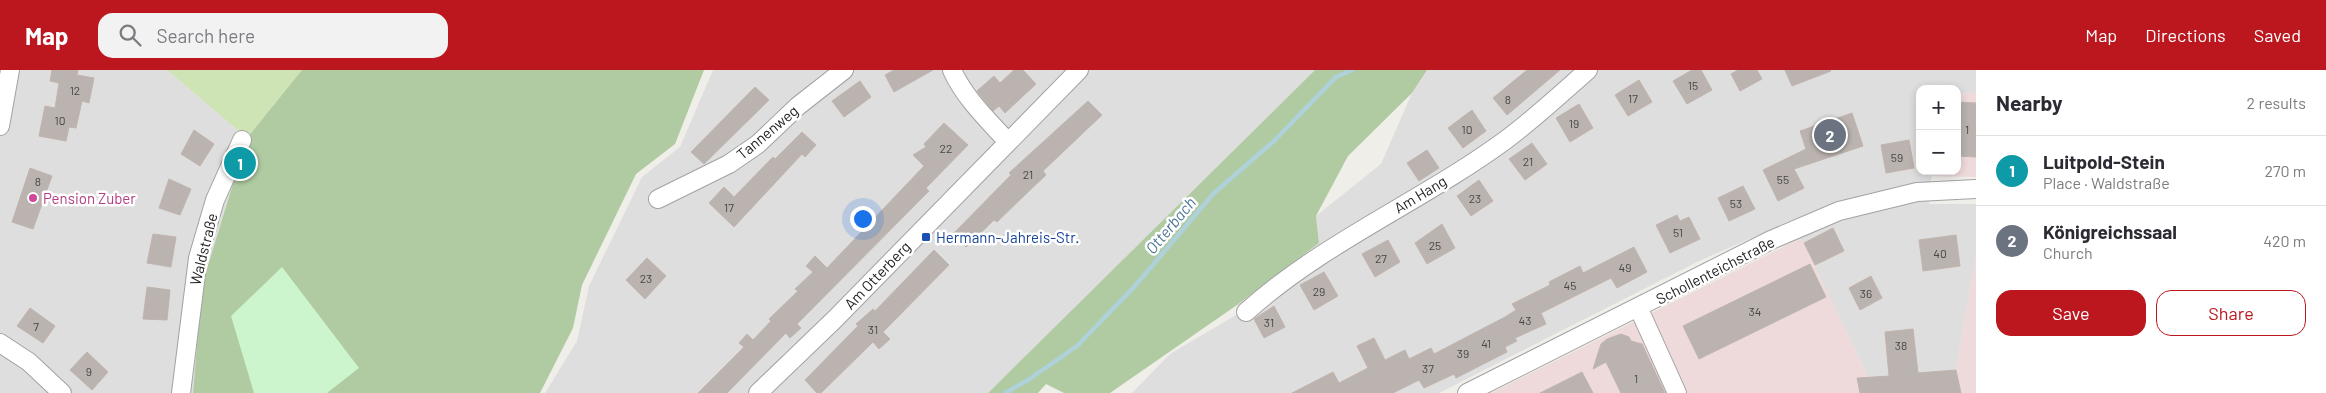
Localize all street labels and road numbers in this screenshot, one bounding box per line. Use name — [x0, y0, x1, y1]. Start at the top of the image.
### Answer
street label: Tannenweg — [733, 101, 801, 163]
street label: Am Hang — [1390, 171, 1450, 217]
street label: Waldstraße — [185, 211, 221, 287]
street label: Schollenteichstraße — [1653, 232, 1777, 308]
street label: Am Otterberg — [840, 237, 914, 313]

